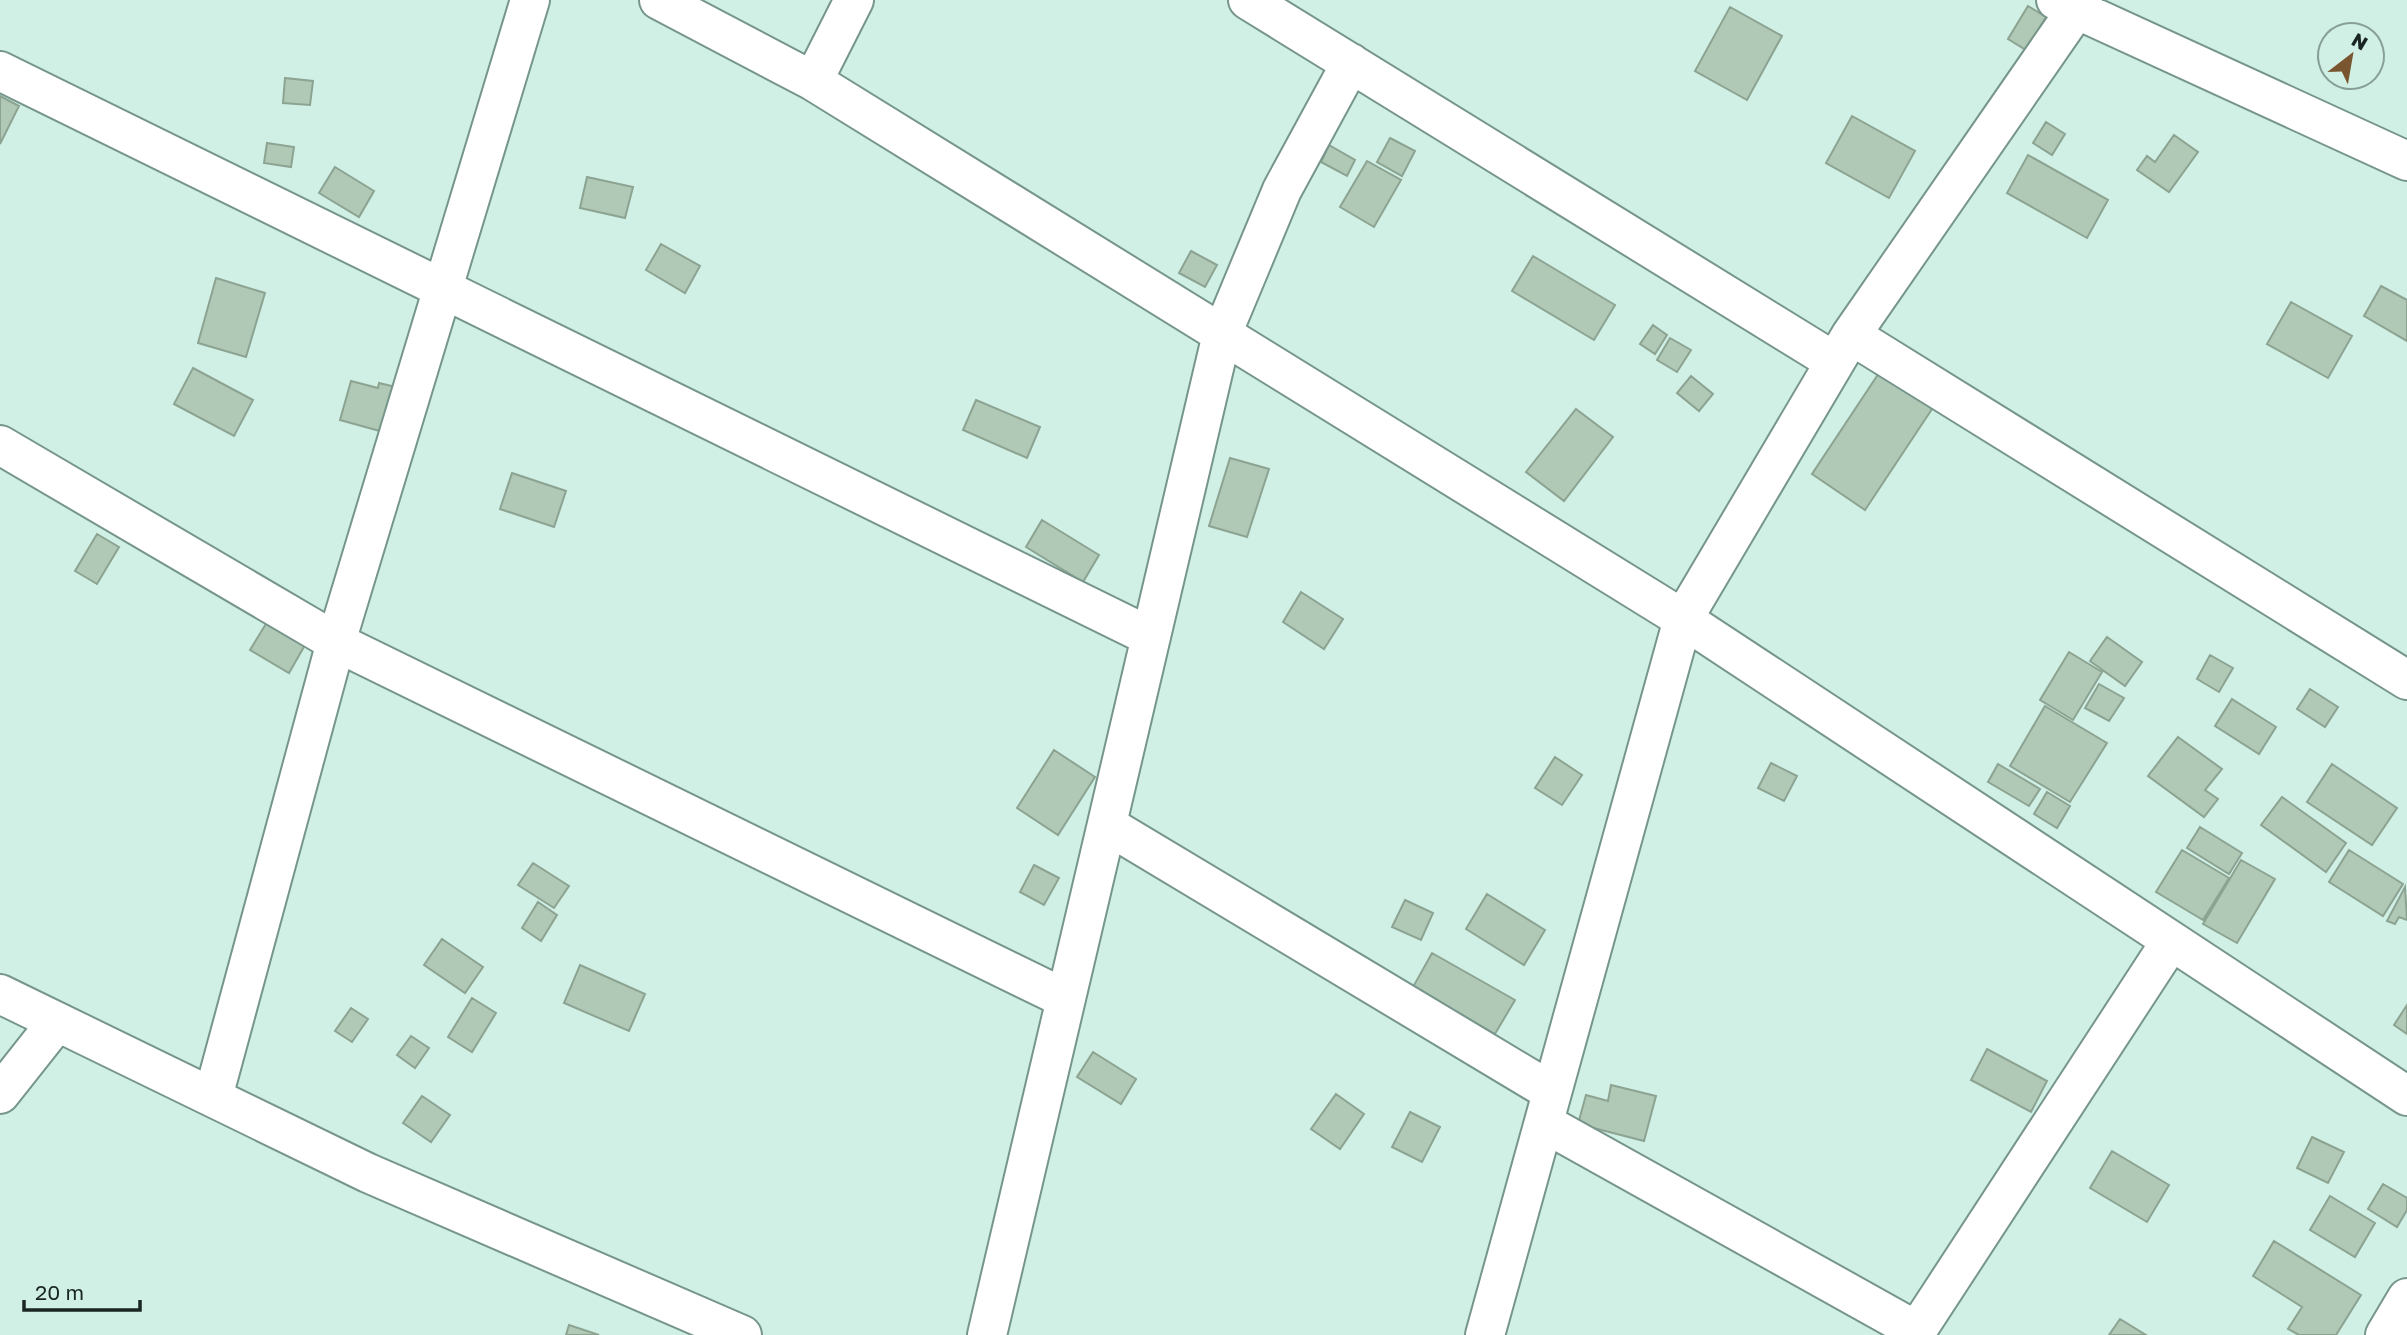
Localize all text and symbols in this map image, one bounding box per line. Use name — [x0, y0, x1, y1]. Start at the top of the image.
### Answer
north arrow — [2316, 21, 2386, 91]
text: N — [2348, 27, 2372, 55]
scale bar — [24, 1268, 140, 1312]
text: 20 m — [35, 1279, 84, 1305]

